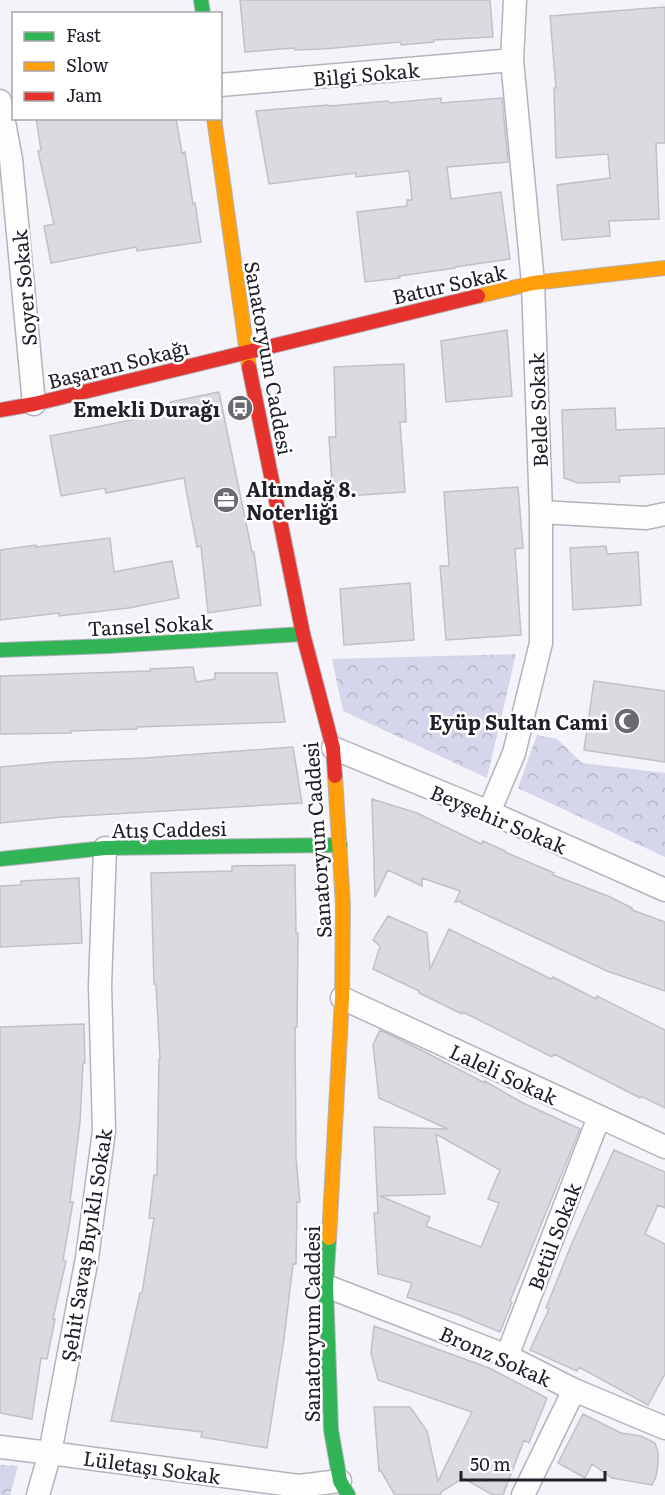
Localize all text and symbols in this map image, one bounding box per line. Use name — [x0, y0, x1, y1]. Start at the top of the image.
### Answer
legend — [12, 12, 222, 120]
text: Fast — [66, 21, 102, 48]
text: Slow — [66, 51, 109, 78]
street label: Bilgi Sokak — [311, 53, 421, 93]
text: Jam — [66, 81, 102, 108]
street label: Soyer Sokak — [3, 228, 43, 347]
street label: Batur Sokak — [389, 255, 510, 311]
street label: Sanatoryum Caddesi — [238, 259, 302, 458]
street label: Başaran Sokağı — [44, 331, 192, 395]
street label: Belde Sokak — [520, 351, 554, 468]
place label: Emekli Durağı — [73, 393, 220, 423]
bus stop icon: Emekli Durağı — [225, 393, 255, 423]
place label: Altındağ 8. Noterliği — [246, 473, 357, 526]
office icon: Altındağ 8. Noterliği — [211, 485, 241, 515]
street label: Tansel Sokak — [87, 606, 214, 642]
place label: Eyüp Sultan Cami — [429, 706, 608, 736]
mosque icon: Eyüp Sultan Cami — [612, 706, 642, 736]
street label: Sanatoryum Caddesi — [294, 741, 338, 939]
street label: Beyşehir Sokak — [426, 776, 572, 861]
street label: Atış Caddesi — [111, 812, 227, 844]
street label: Laleli Sokak — [445, 1035, 564, 1111]
street label: Şehit Savaş Bıyıklı Sokak — [52, 1125, 118, 1364]
street label: Betül Sokak — [519, 1177, 588, 1294]
street label: Sanatoryum Caddesi — [296, 1225, 326, 1422]
street label: Bronz Sokak — [435, 1317, 557, 1393]
street label: Lületaşı Sokak — [81, 1442, 223, 1491]
scale bar — [461, 1444, 605, 1482]
text: 50 m — [470, 1450, 511, 1477]

